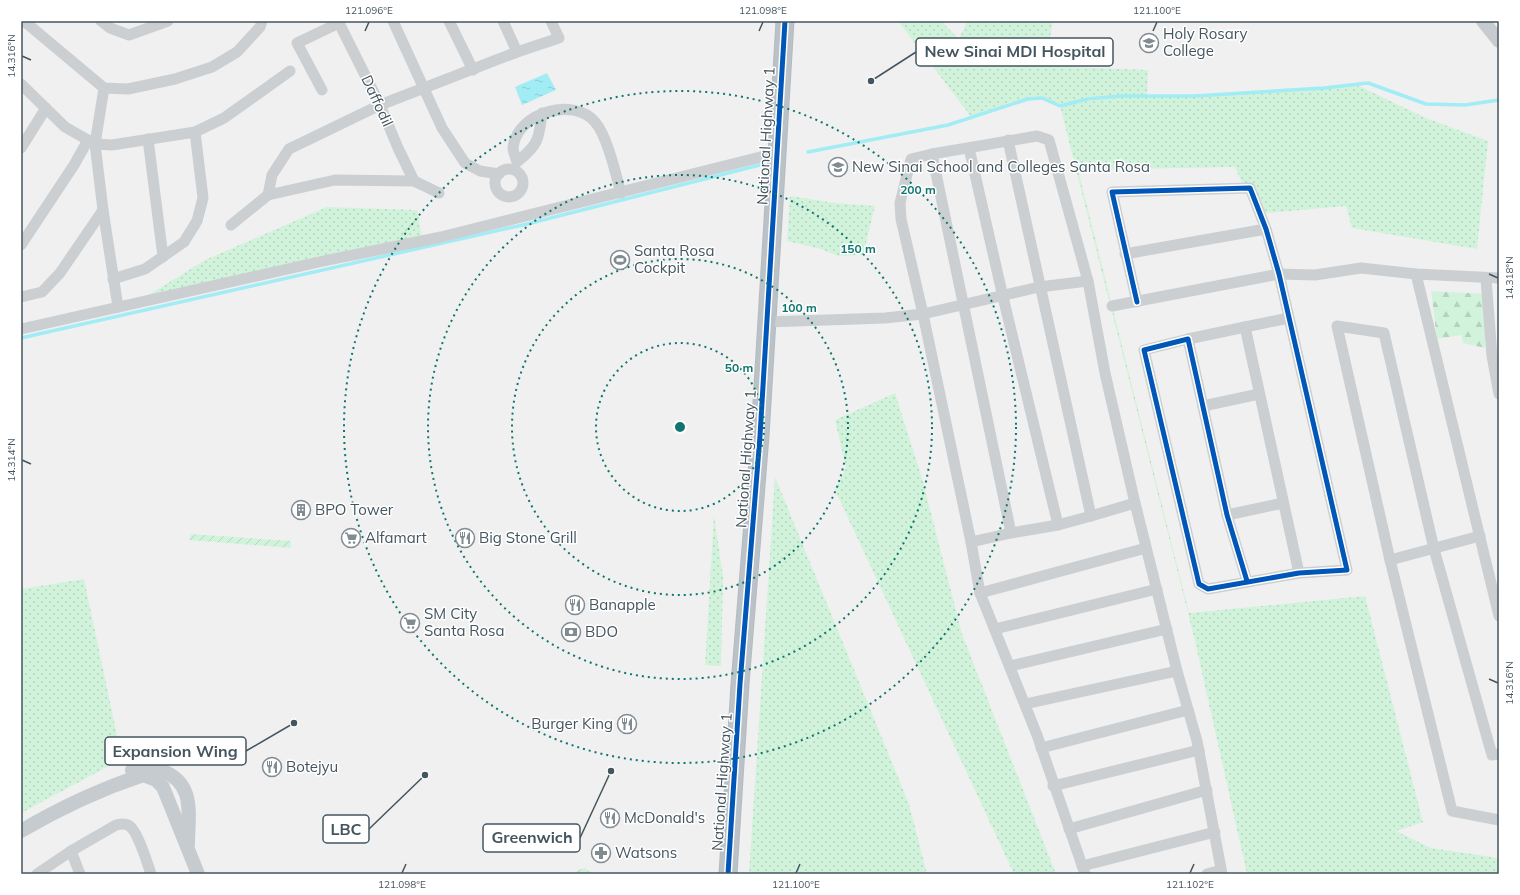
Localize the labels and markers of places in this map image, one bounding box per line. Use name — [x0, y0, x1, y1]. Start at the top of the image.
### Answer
place label: Holy Rosary College — [1163, 24, 1248, 60]
school or university icon: Holy Rosary College — [1138, 32, 1160, 54]
callout: New Sinai MDI Hospital — [916, 38, 1113, 66]
school or university icon: New Sinai School and Colleges Santa Rosa — [827, 156, 849, 178]
place label: New Sinai School and Colleges Santa Rosa — [852, 157, 1150, 176]
place label: Santa Rosa Cockpit — [634, 241, 715, 277]
sports icon: Santa Rosa Cockpit — [609, 249, 631, 271]
centre of rings — [673, 420, 687, 434]
building icon: BPO Tower — [290, 499, 312, 521]
place label: BPO Tower — [315, 500, 394, 519]
supermarket icon: Alfamart — [340, 527, 362, 549]
restaurant icon: Big Stone Grill — [454, 527, 476, 549]
place label: Alfamart — [365, 528, 427, 547]
place label: Big Stone Grill — [479, 528, 577, 547]
restaurant icon: Banapple — [564, 594, 586, 616]
place label: Banapple — [589, 595, 656, 614]
place label: SM City Santa Rosa — [424, 604, 505, 640]
supermarket icon: SM City Santa Rosa — [399, 612, 421, 634]
bank icon: BDO — [560, 621, 582, 643]
place label: BDO — [585, 622, 618, 641]
restaurant icon: Burger King — [616, 713, 638, 735]
place label: Burger King — [531, 714, 613, 733]
callout: Expansion Wing — [105, 737, 246, 765]
restaurant icon: Botejyu — [261, 756, 283, 778]
place label: Botejyu — [286, 757, 338, 776]
restaurant icon: McDonald's — [599, 807, 621, 829]
place label: McDonald's — [624, 808, 705, 827]
callout: LBC — [323, 815, 369, 843]
callout: Greenwich — [483, 824, 580, 852]
pharmacy icon: Watsons — [590, 842, 612, 864]
place label: Watsons — [615, 843, 677, 862]

